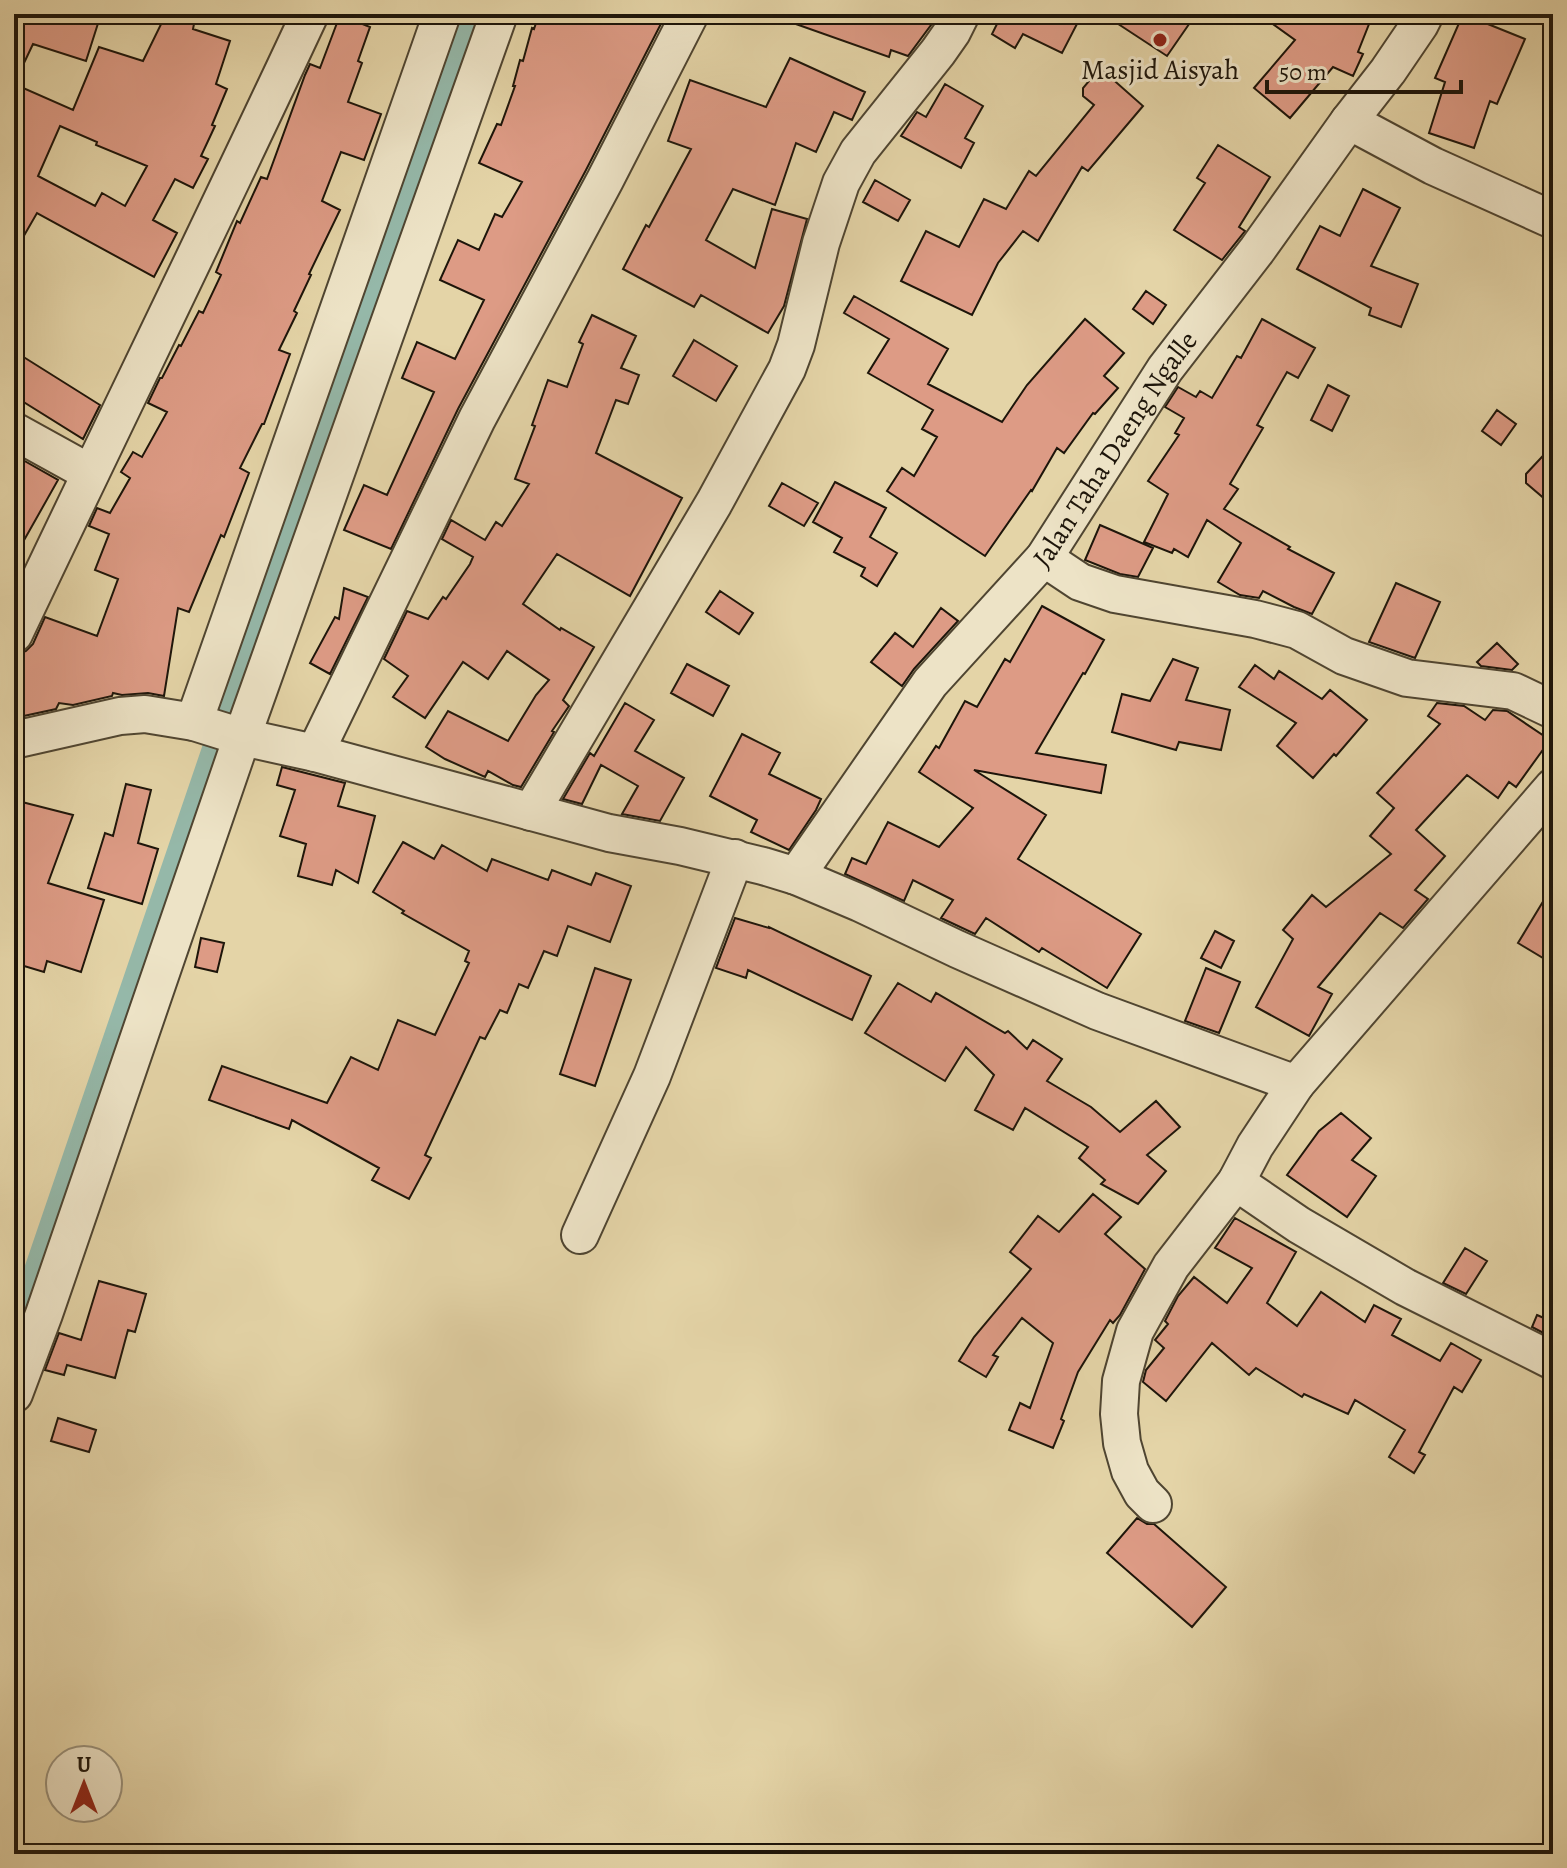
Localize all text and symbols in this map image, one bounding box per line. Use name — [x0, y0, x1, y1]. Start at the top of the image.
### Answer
marker: Masjid Aisyah — [1151, 31, 1169, 49]
scale bar — [1267, 44, 1461, 94]
place label: Masjid Aisyah — [1081, 51, 1239, 89]
text: 50 m — [1279, 56, 1327, 88]
street label: Jalan Taha Daeng Ngalle — [1025, 323, 1206, 577]
north arrow — [44, 1744, 124, 1824]
text: U — [77, 1750, 92, 1780]

